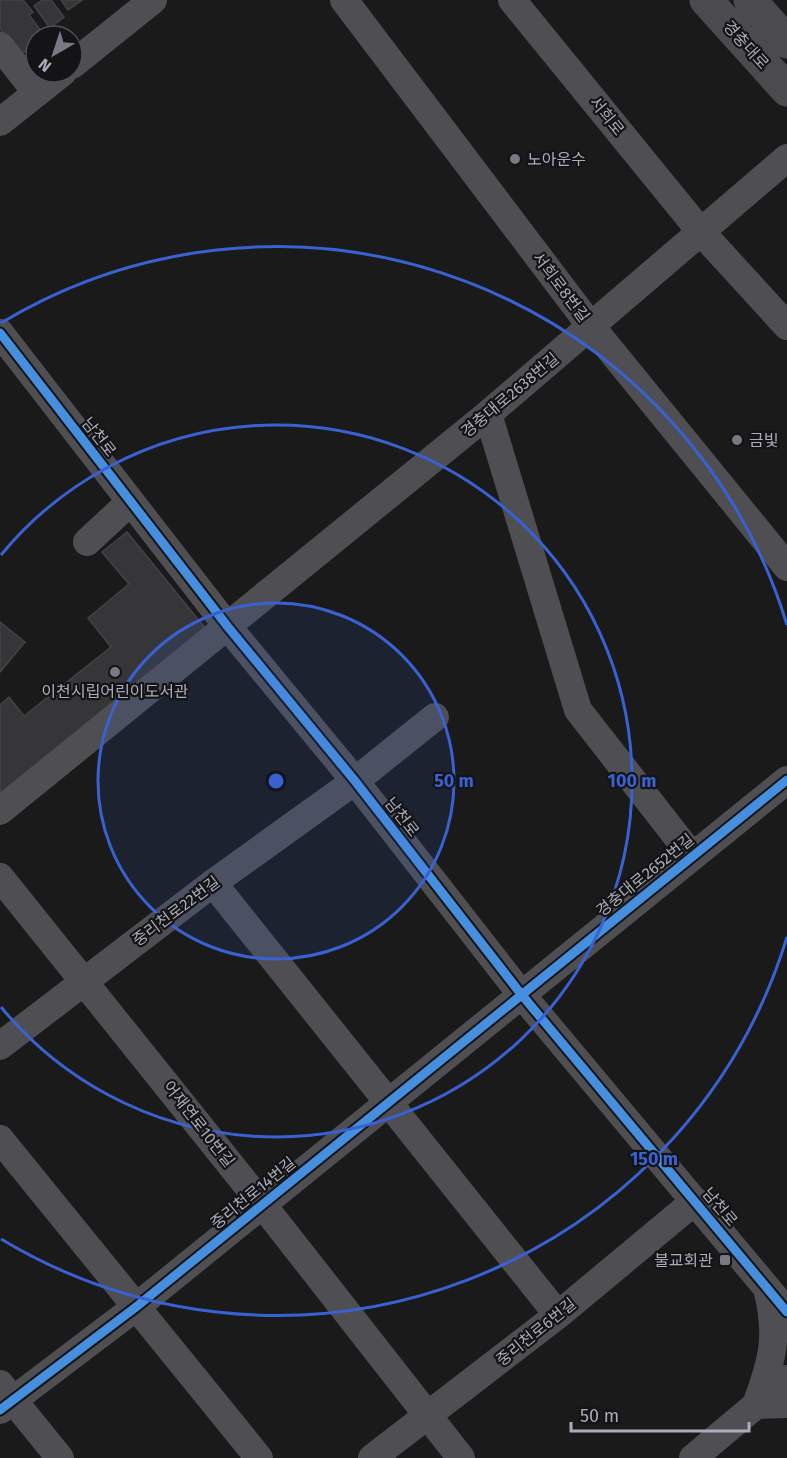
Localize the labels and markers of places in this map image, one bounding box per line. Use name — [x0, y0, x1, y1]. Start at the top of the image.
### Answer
place label: 노아운수 — [527, 150, 586, 169]
marker: 노아운수 — [508, 152, 522, 166]
place label: 금빛 — [749, 431, 778, 450]
marker: 금빛 — [730, 433, 744, 447]
marker: 이천시립어린이도서관 — [108, 665, 122, 679]
place label: 이천시립어린이도서관 — [41, 682, 189, 701]
centre of rings — [266, 771, 286, 791]
place label: 불교회관 — [654, 1251, 713, 1270]
marker: 불교회관 — [718, 1253, 732, 1267]

